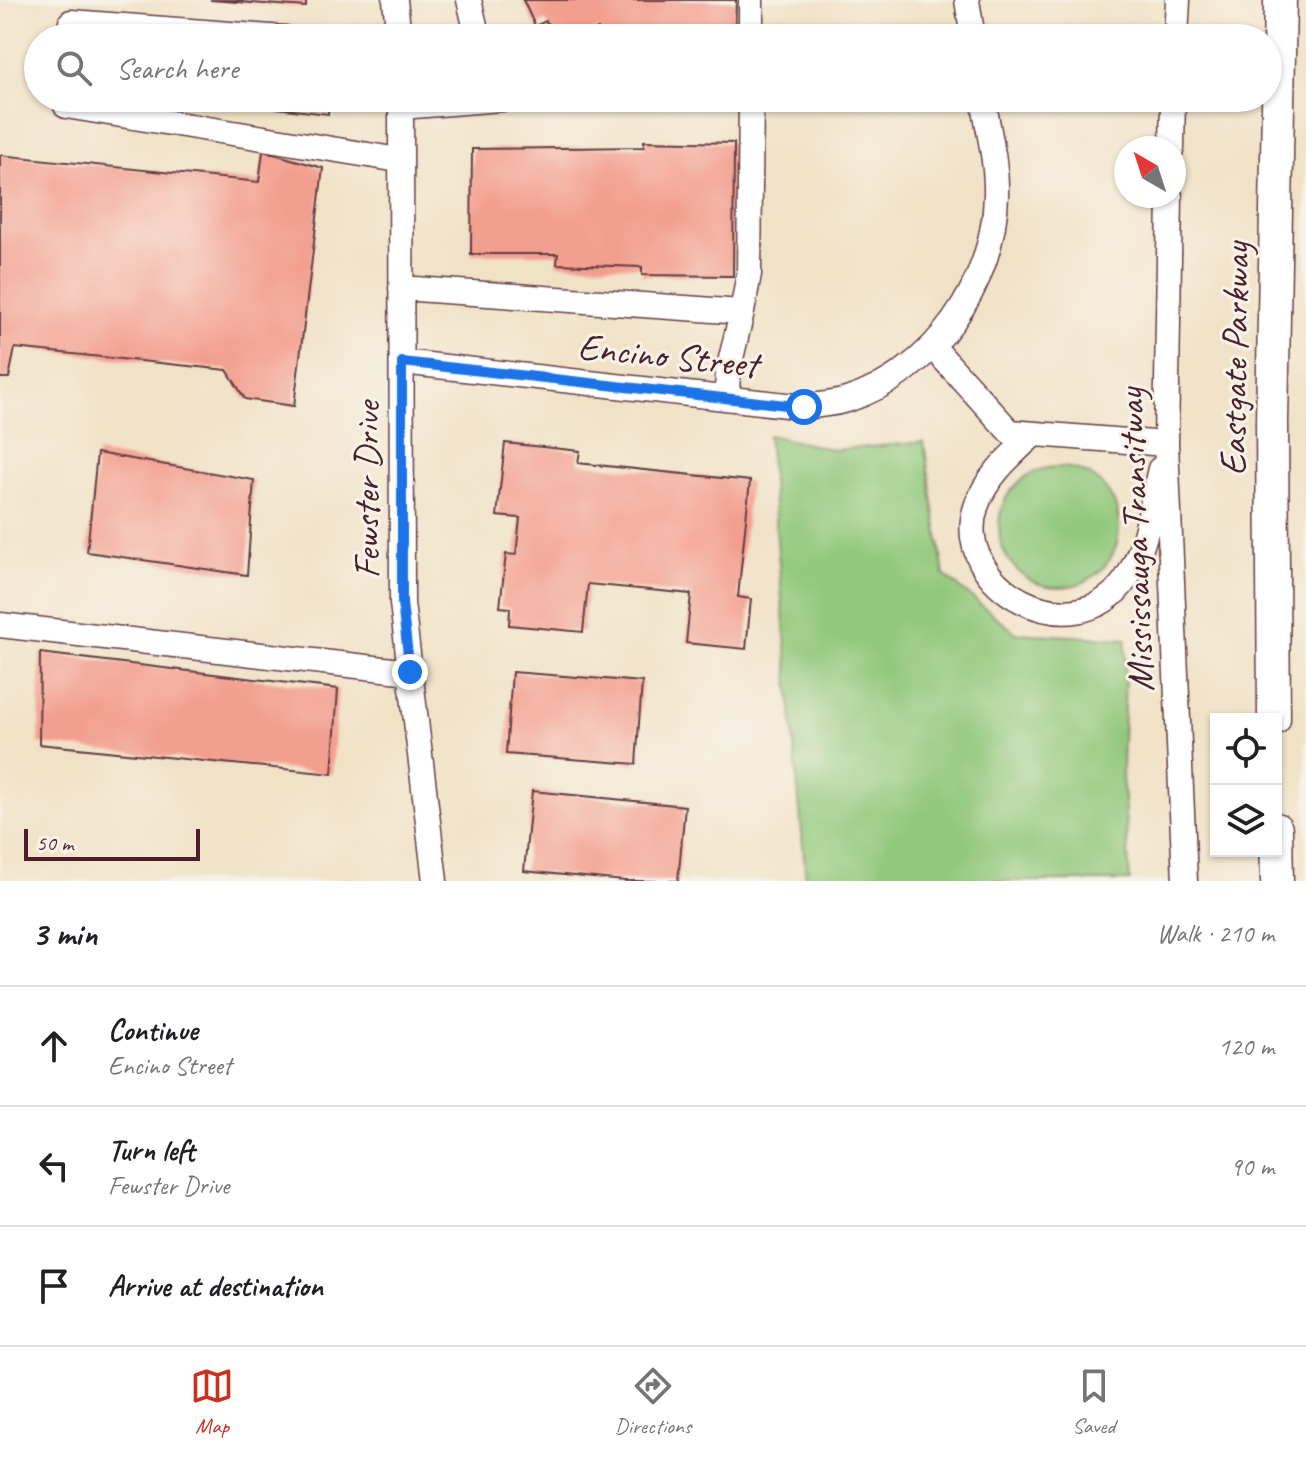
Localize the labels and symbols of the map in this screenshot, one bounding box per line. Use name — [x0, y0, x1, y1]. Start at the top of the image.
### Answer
north arrow — [1114, 136, 1186, 208]
street label: Eastgate Parkway — [1209, 239, 1260, 476]
street label: Encino Street — [576, 323, 765, 389]
street label: Mississauga Transitway — [1107, 384, 1164, 693]
route start — [786, 389, 822, 425]
street label: Fewster Drive — [343, 399, 390, 579]
route end — [392, 654, 428, 690]
scale bar — [24, 825, 200, 861]

